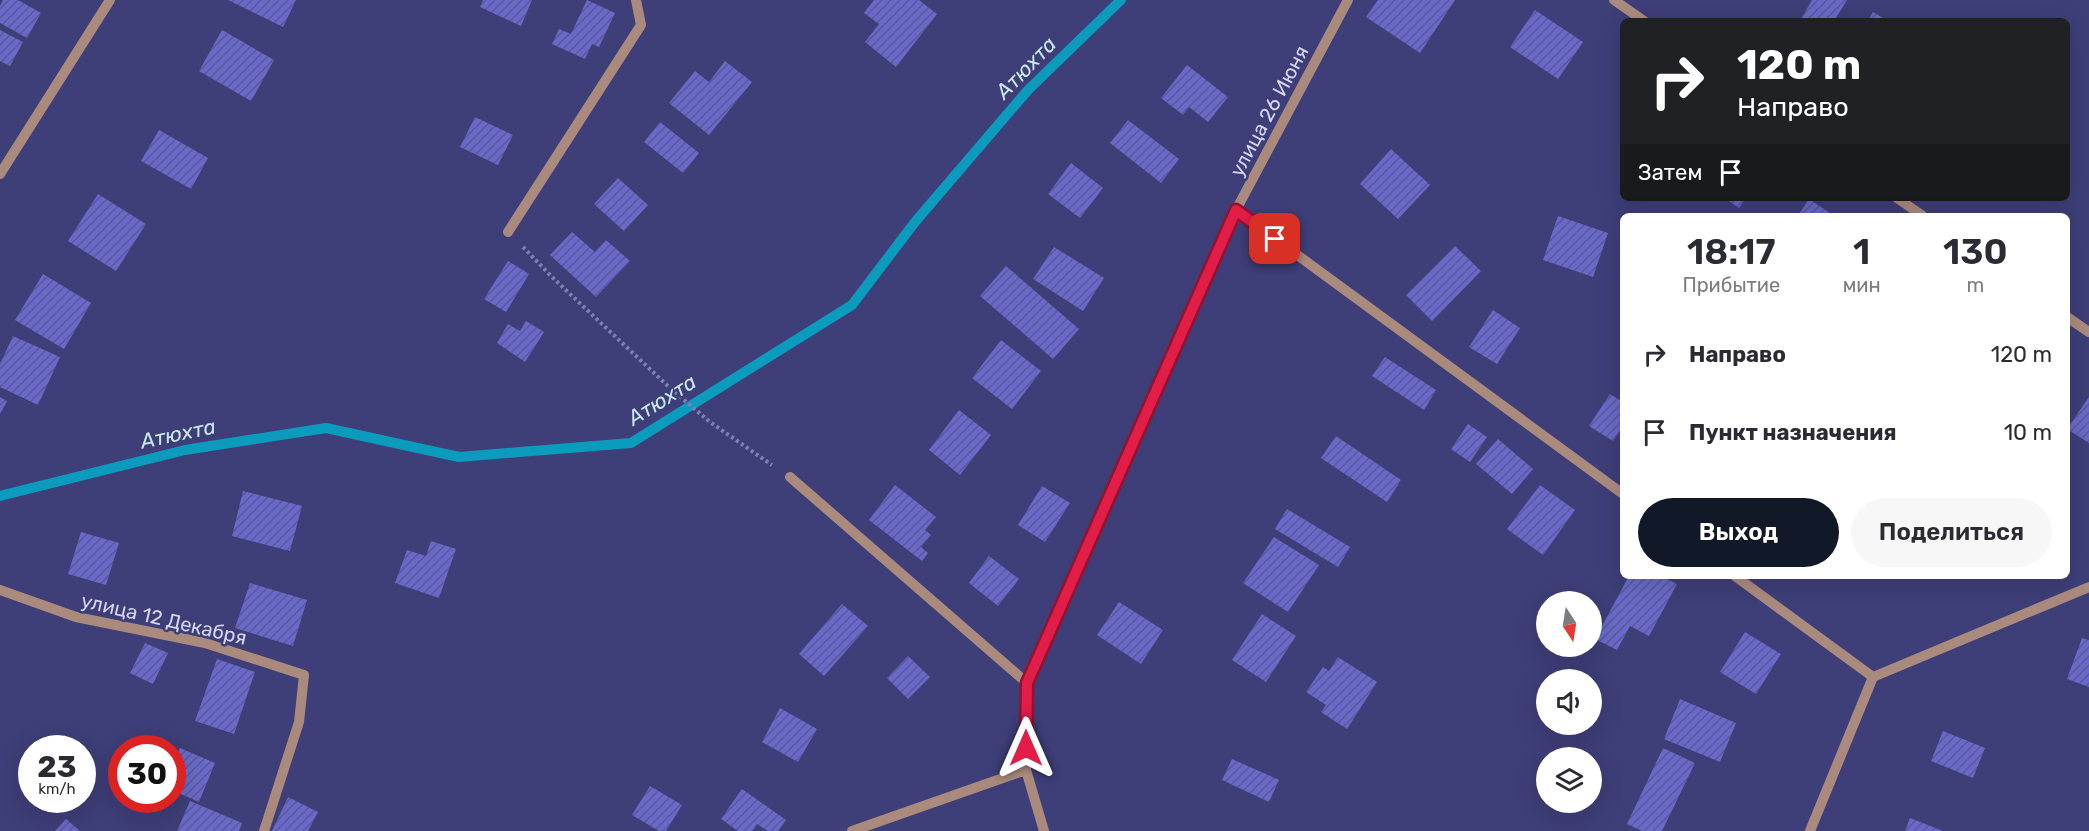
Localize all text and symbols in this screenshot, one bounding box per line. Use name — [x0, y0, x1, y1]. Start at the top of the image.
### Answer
water label: Атюхта — [990, 32, 1061, 104]
text: 120 m — [1737, 40, 1861, 90]
street label: улица 26 Июня — [1224, 41, 1314, 181]
icon: right — [1638, 42, 1716, 120]
text: Направо — [1737, 91, 1849, 123]
icon: arrive — [1714, 156, 1747, 189]
text: Затем — [1638, 159, 1702, 186]
pin — [1249, 213, 1300, 264]
icon: arrive — [1258, 222, 1291, 255]
text: 18:17 — [1687, 230, 1776, 273]
text: 1 — [1853, 230, 1870, 273]
text: 130 — [1943, 230, 2008, 273]
text: Прибытие — [1682, 273, 1780, 297]
text: мин — [1843, 273, 1881, 297]
text: m — [1966, 273, 1984, 297]
icon: right — [1638, 338, 1671, 371]
text: Направо — [1689, 341, 1786, 368]
text: 120 m — [1991, 341, 2052, 368]
water label: Атюхта — [622, 369, 701, 431]
water label: Атюхта — [137, 413, 218, 454]
icon: arrive — [1638, 416, 1671, 449]
text: Пункт назначения — [1689, 419, 1897, 446]
text: 10 m — [2004, 419, 2052, 446]
button: Выход — [1638, 498, 1839, 567]
button: Поделиться — [1851, 498, 2052, 567]
street label: улица 12 Декабря — [79, 588, 249, 650]
north arrow — [1536, 591, 1602, 657]
map controls — [1536, 591, 1602, 813]
button: sound — [1536, 669, 1602, 735]
position arrow — [994, 716, 1058, 780]
speed limit sign: 30 — [108, 735, 186, 813]
button: layers — [1536, 747, 1602, 813]
text: 23 — [37, 749, 77, 785]
text: km/h — [38, 780, 76, 798]

